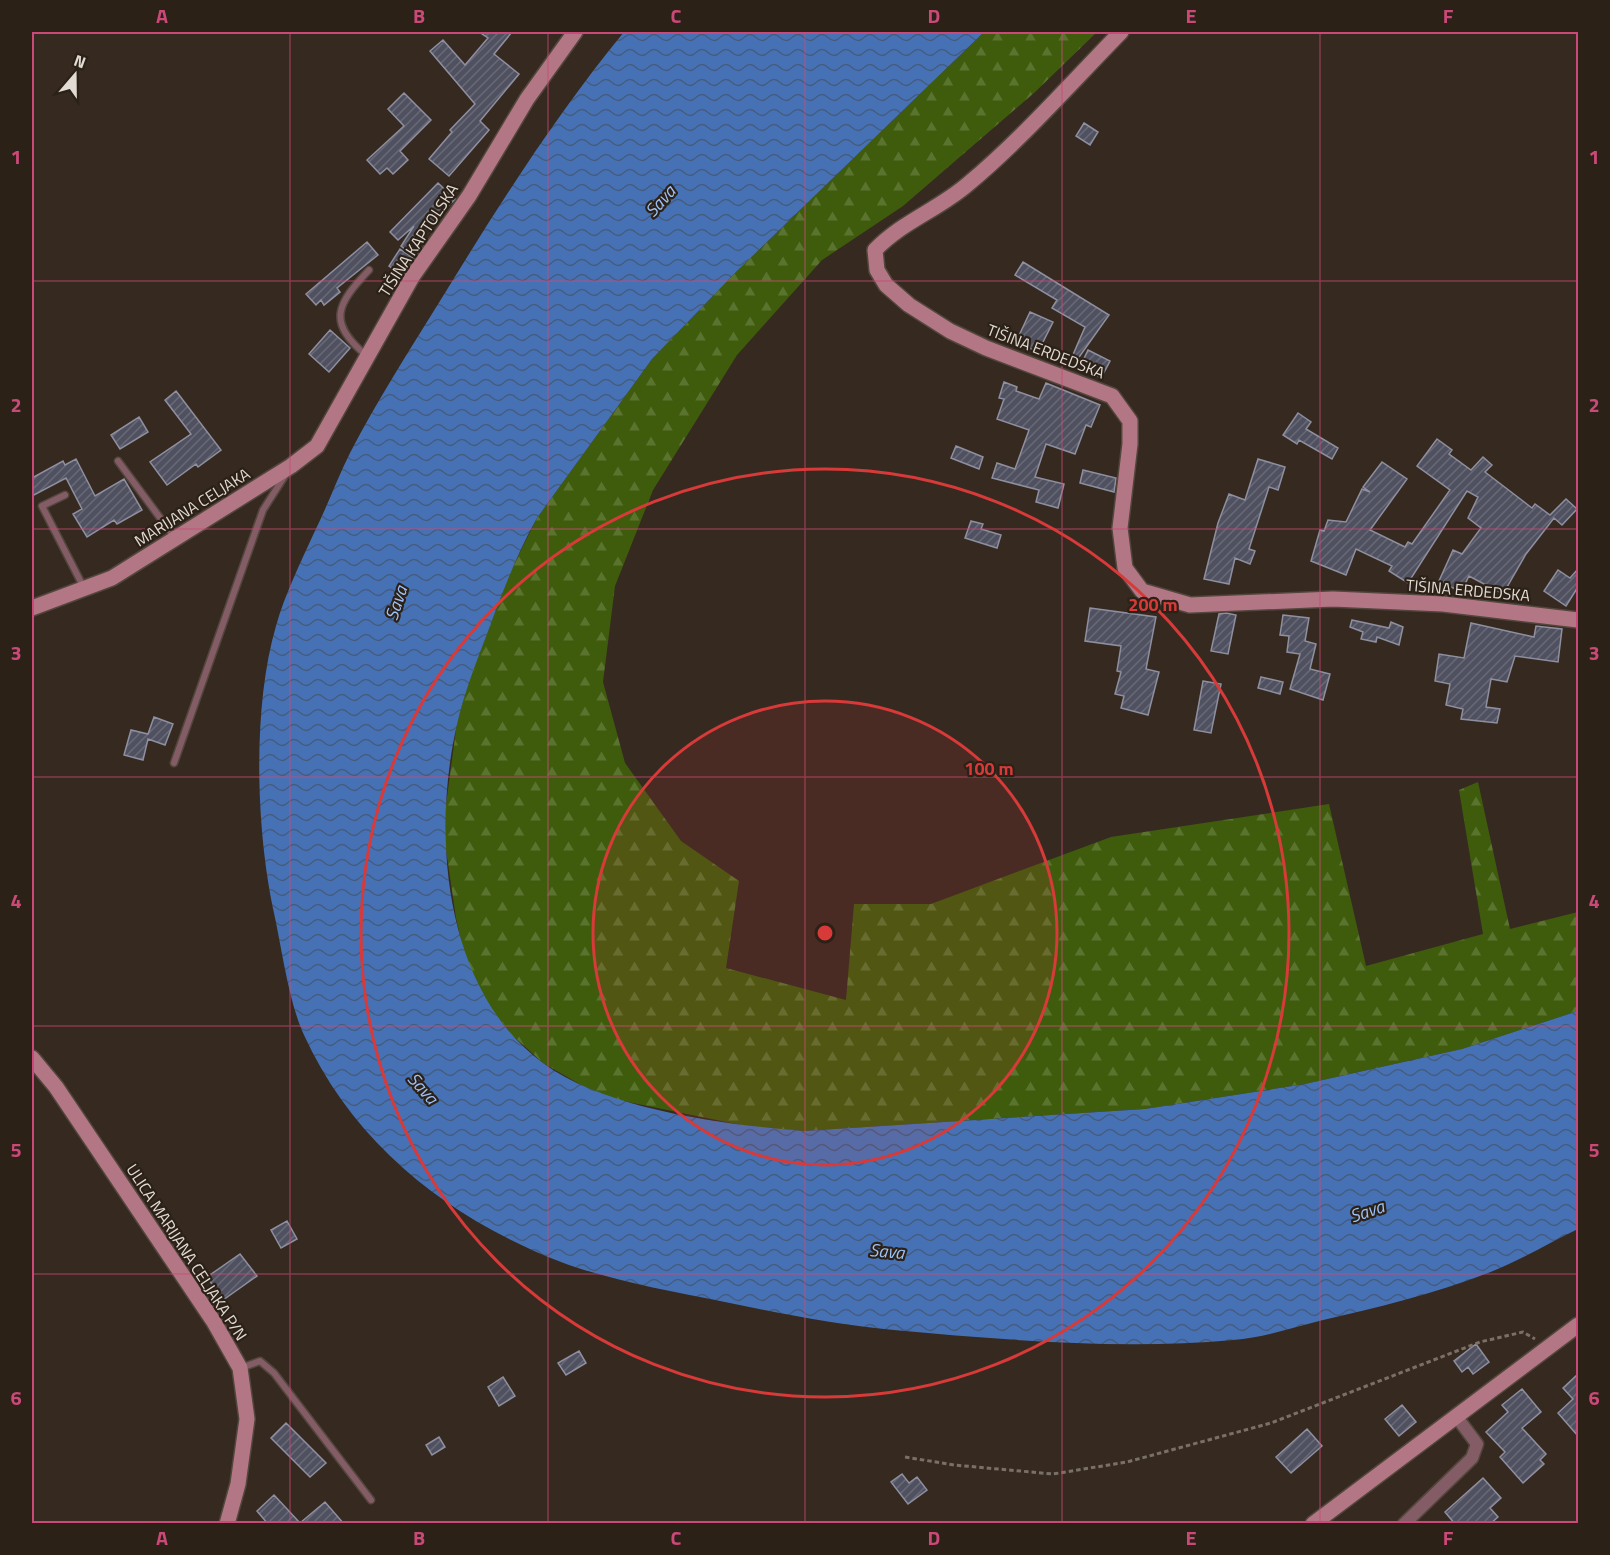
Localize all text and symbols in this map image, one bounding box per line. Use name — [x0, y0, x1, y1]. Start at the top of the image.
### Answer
text: A — [156, 0, 168, 31]
text: B — [413, 0, 425, 31]
text: C — [671, 0, 682, 31]
text: D — [928, 0, 940, 31]
text: E — [1185, 0, 1197, 31]
text: F — [1443, 0, 1454, 31]
north arrow — [45, 45, 105, 105]
text: N — [71, 48, 89, 74]
text: 1 — [10, 141, 22, 172]
text: 1 — [1588, 141, 1600, 172]
street label: TIŠINA KAPTOLSKA — [372, 178, 464, 301]
water label: Sava — [638, 178, 682, 223]
street label: TIŠINA ERDEDSKA — [984, 318, 1109, 385]
text: 2 — [10, 389, 22, 420]
text: 2 — [1588, 389, 1600, 420]
street label: MARIJANA CELJAKA — [129, 461, 255, 552]
street label: TIŠINA ERDEDSKA — [1405, 573, 1531, 607]
water label: Sava — [378, 581, 415, 624]
text: 200 m — [1128, 591, 1178, 618]
text: 3 — [10, 637, 22, 668]
text: 3 — [1588, 637, 1600, 668]
text: 100 m — [964, 755, 1014, 782]
text: 4 — [10, 885, 22, 916]
text: 4 — [1588, 885, 1600, 916]
centre of rings — [815, 923, 835, 943]
water label: Sava — [401, 1066, 445, 1111]
text: 5 — [10, 1134, 22, 1165]
text: 5 — [1588, 1134, 1600, 1165]
street label: ULICA MARIJANA CELJAKA P/N — [121, 1159, 253, 1345]
water label: Sava — [1346, 1192, 1389, 1229]
water label: Sava — [868, 1236, 907, 1266]
text: 6 — [10, 1382, 22, 1413]
text: 6 — [1588, 1382, 1600, 1413]
text: A — [156, 1522, 168, 1553]
text: B — [413, 1522, 425, 1553]
text: C — [671, 1522, 682, 1553]
text: D — [928, 1522, 940, 1553]
text: E — [1185, 1522, 1197, 1553]
text: F — [1443, 1522, 1454, 1553]

